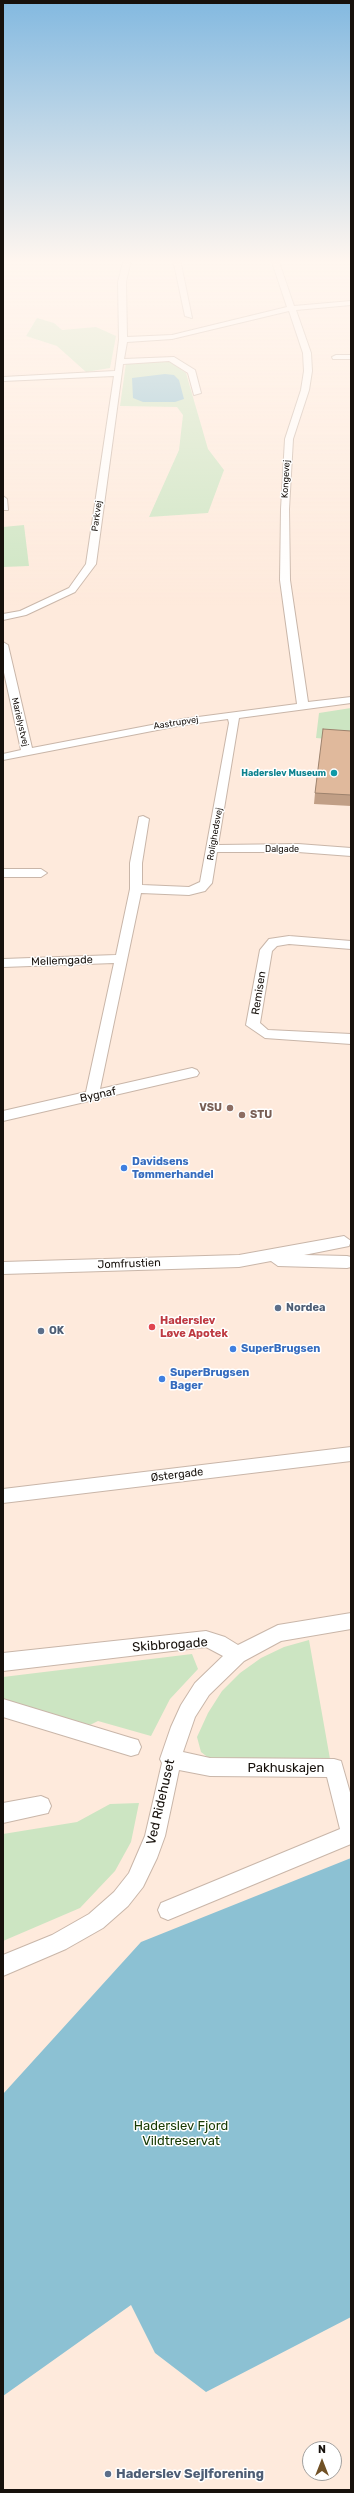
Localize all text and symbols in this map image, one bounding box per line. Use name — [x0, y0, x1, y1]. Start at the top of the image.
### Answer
street label: Kongevej — [280, 460, 292, 498]
street label: Parkvej — [90, 500, 104, 532]
street label: Marielystvej — [9, 696, 31, 748]
street label: Aastrupvej — [153, 714, 199, 732]
place label: Haderslev Museum — [241, 768, 326, 778]
marker: Haderslev Museum — [329, 768, 339, 778]
street label: Rolighedsvej — [205, 807, 225, 861]
street label: Dalgade — [265, 844, 299, 854]
street label: Mellemgade — [31, 953, 93, 969]
street label: Remisen — [249, 970, 269, 1016]
street label: Bygnaf — [79, 1085, 117, 1105]
place label: VSU — [199, 1101, 222, 1115]
marker: VSU — [225, 1103, 235, 1113]
place label: STU — [250, 1108, 272, 1122]
marker: STU — [237, 1110, 247, 1120]
place label: Davidsens Tømmerhandel — [132, 1155, 214, 1181]
marker: Davidsens Tømmerhandel — [119, 1163, 129, 1173]
street label: Jomfrustien — [97, 1256, 161, 1272]
place label: Nordea — [286, 1301, 326, 1315]
marker: Nordea — [273, 1303, 283, 1313]
place label: Haderslev Løve Apotek — [160, 1314, 228, 1340]
marker: Haderslev Løve Apotek — [147, 1322, 157, 1332]
place label: OK — [49, 1324, 64, 1338]
marker: OK — [36, 1326, 46, 1336]
place label: SuperBrugsen — [241, 1342, 320, 1356]
marker: SuperBrugsen — [228, 1344, 238, 1354]
place label: SuperBrugsen Bager — [170, 1366, 249, 1392]
marker: SuperBrugsen Bager — [157, 1374, 167, 1384]
street label: Østergade — [150, 1465, 204, 1485]
street label: Skibbrogade — [132, 1635, 208, 1655]
street label: Ved Ridehuset — [144, 1758, 178, 1846]
street label: Pakhuskajen — [248, 1760, 324, 1776]
park label: Haderslev Fjord Vildtreservat — [134, 2118, 228, 2149]
north arrow — [302, 2441, 342, 2481]
text: N — [318, 2443, 326, 2456]
place label: Haderslev Sejlforening — [116, 2466, 264, 2482]
marker: Haderslev Sejlforening — [103, 2469, 113, 2479]

